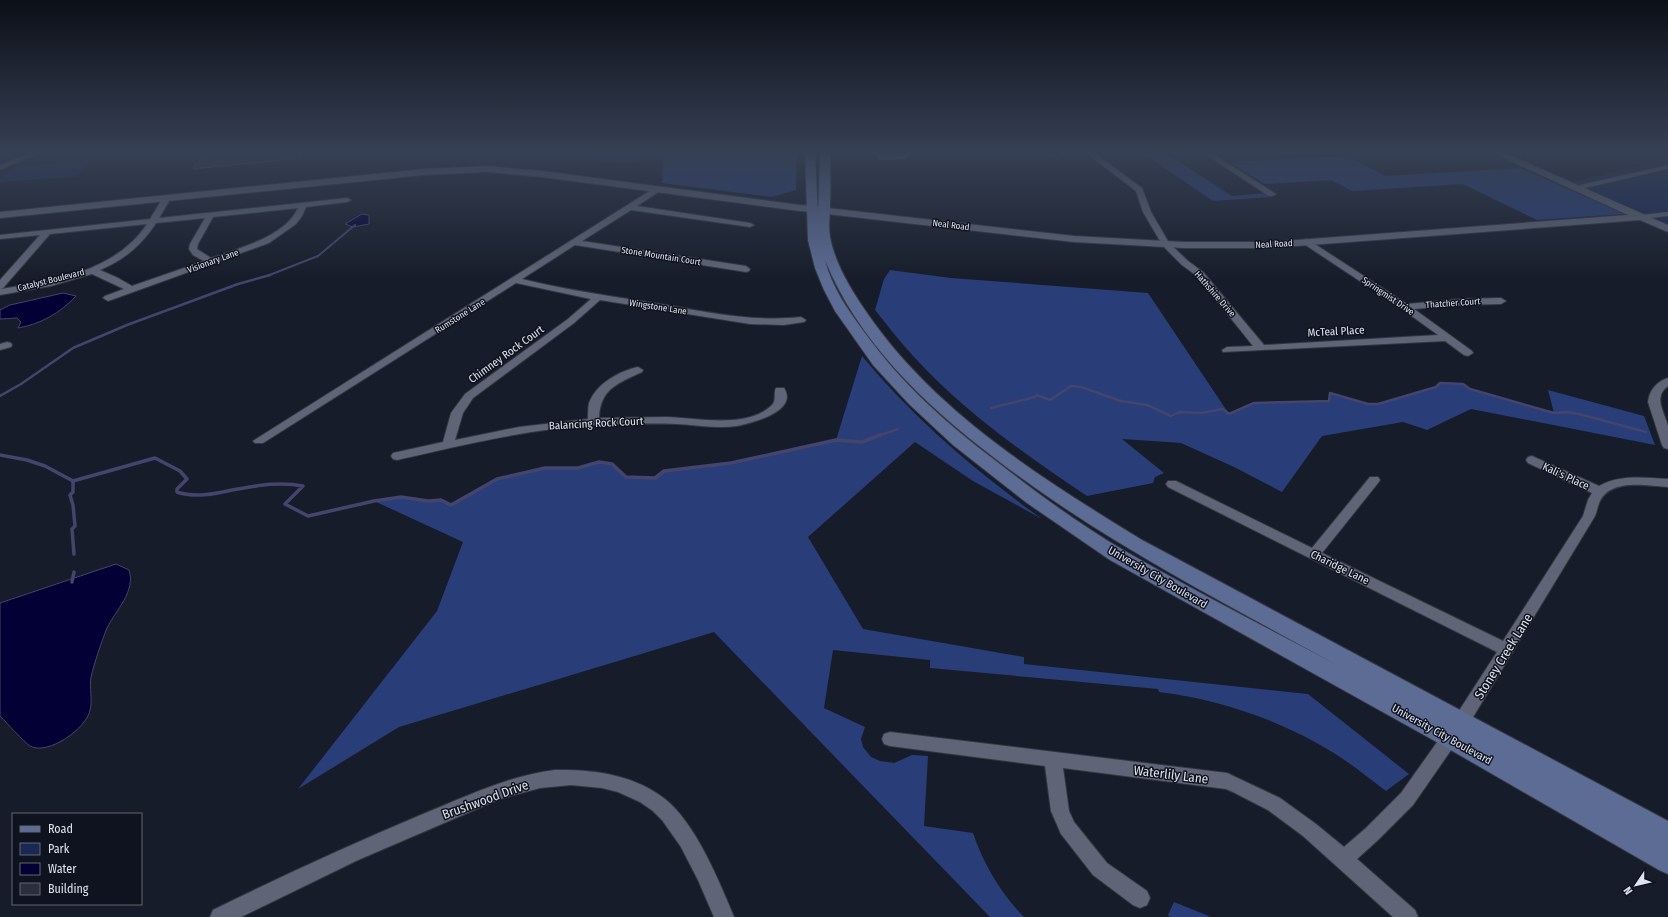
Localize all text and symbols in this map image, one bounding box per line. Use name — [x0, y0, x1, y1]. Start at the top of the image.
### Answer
street label: Neal Road — [932, 218, 970, 232]
street label: Neal Road — [1255, 238, 1293, 250]
street label: Stone Mountain Court — [621, 245, 701, 267]
street label: Visionary Lane — [186, 247, 240, 275]
street label: Catalyst Boulevard — [17, 267, 86, 293]
street label: Hathshire Drive — [1193, 269, 1238, 319]
street label: Springmist Drive — [1360, 275, 1416, 317]
street label: Rumstone Lane — [433, 296, 487, 335]
street label: Thatcher Court — [1426, 296, 1481, 310]
street label: Wingstone Lane — [629, 298, 688, 317]
street label: Chimney Rock Court — [466, 323, 547, 386]
street label: McTeal Place — [1307, 324, 1365, 339]
street label: Balancing Rock Court — [548, 415, 644, 432]
street label: Kali's Place — [1540, 460, 1591, 493]
street label: University City Boulevard — [1106, 544, 1210, 611]
street label: Charidge Lane — [1308, 548, 1371, 587]
street label: Stoney Creek Lane — [1471, 611, 1536, 701]
street label: University City Boulevard — [1389, 702, 1494, 767]
street label: Waterlily Lane — [1133, 762, 1209, 787]
street label: Brushwood Drive — [440, 777, 530, 822]
legend — [12, 813, 142, 905]
text: Road — [48, 822, 73, 836]
text: Park — [48, 842, 70, 856]
text: Water — [48, 862, 77, 876]
north arrow — [1616, 865, 1656, 905]
text: Building — [48, 882, 89, 896]
text: N — [1621, 884, 1635, 897]

